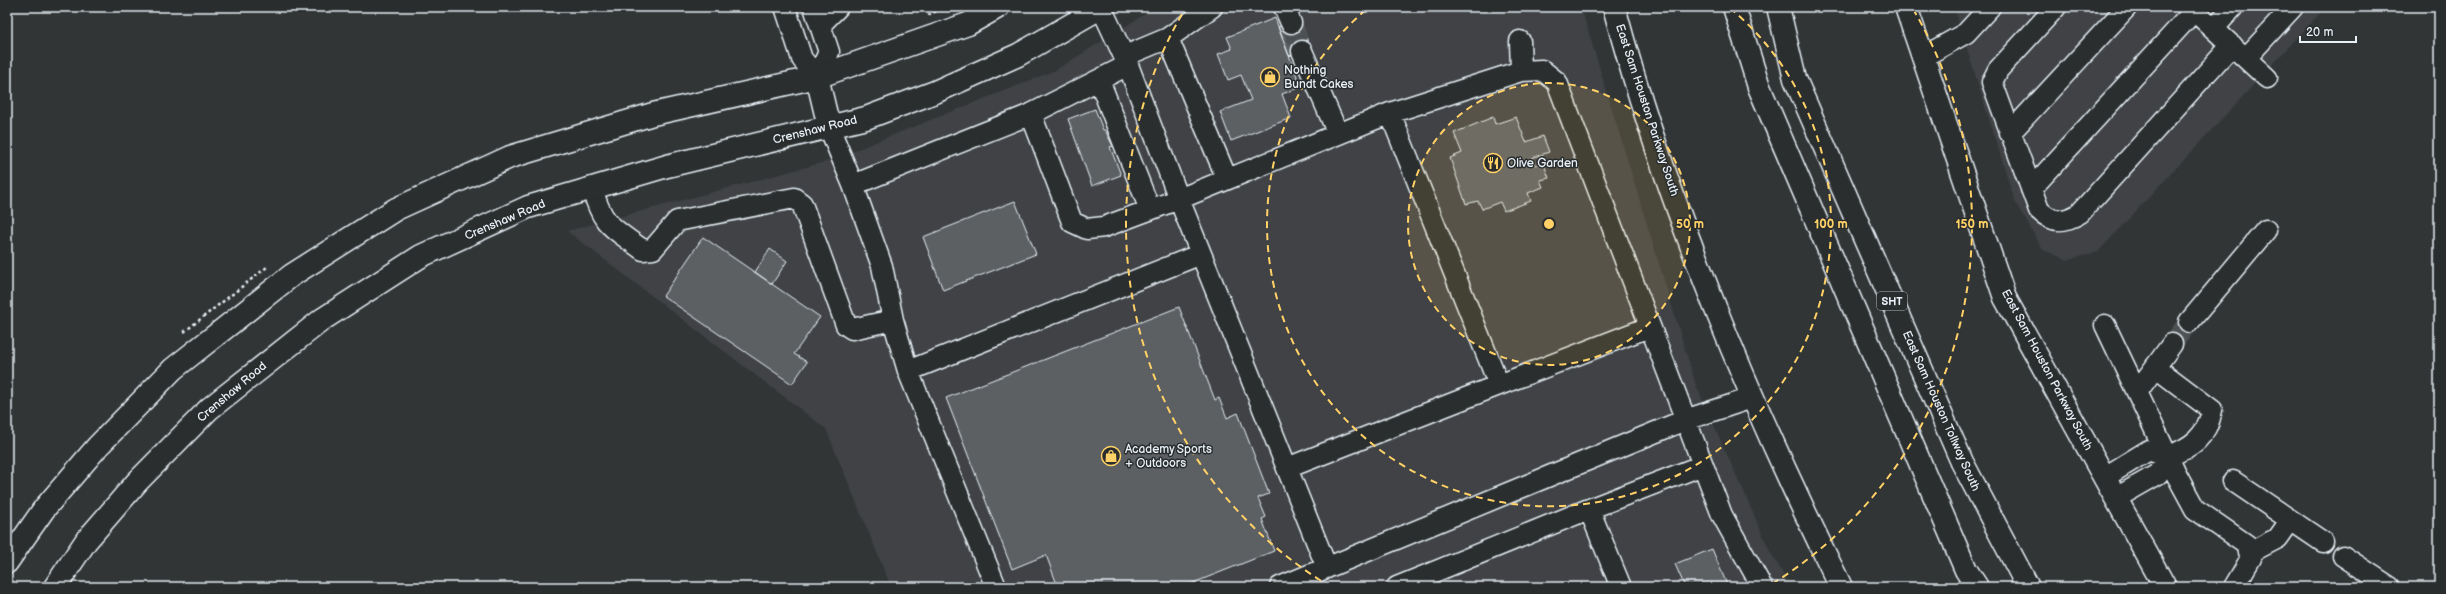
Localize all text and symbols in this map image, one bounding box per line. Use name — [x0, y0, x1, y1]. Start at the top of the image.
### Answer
scale bar — [2300, 18, 2356, 44]
street label: East Sam Houston Parkway South — [1612, 22, 1682, 198]
text: 20 m — [2306, 25, 2333, 40]
place label: Nothing Bundt Cakes — [1284, 63, 1354, 92]
shop icon: Nothing Bundt Cakes — [1259, 66, 1281, 88]
street label: Crenshaw Road — [771, 112, 859, 148]
restaurant icon: Olive Garden — [1482, 152, 1504, 174]
place label: Olive Garden — [1507, 156, 1578, 171]
street label: Crenshaw Road — [462, 196, 548, 244]
centre of rings — [1542, 217, 1556, 231]
text: 50 m — [1676, 217, 1704, 232]
text: 100 m — [1814, 217, 1848, 232]
text: 150 m — [1956, 217, 1988, 232]
street label: East Sam Houston Parkway South — [1998, 287, 2096, 453]
road number: SHT — [1877, 292, 1907, 310]
street label: East Sam Houston Tollway South — [1899, 329, 1983, 494]
street label: Crenshaw Road — [194, 358, 270, 425]
place label: Academy Sports + Outdoors — [1125, 442, 1212, 471]
shop icon: Academy Sports + Outdoors — [1100, 445, 1122, 467]

